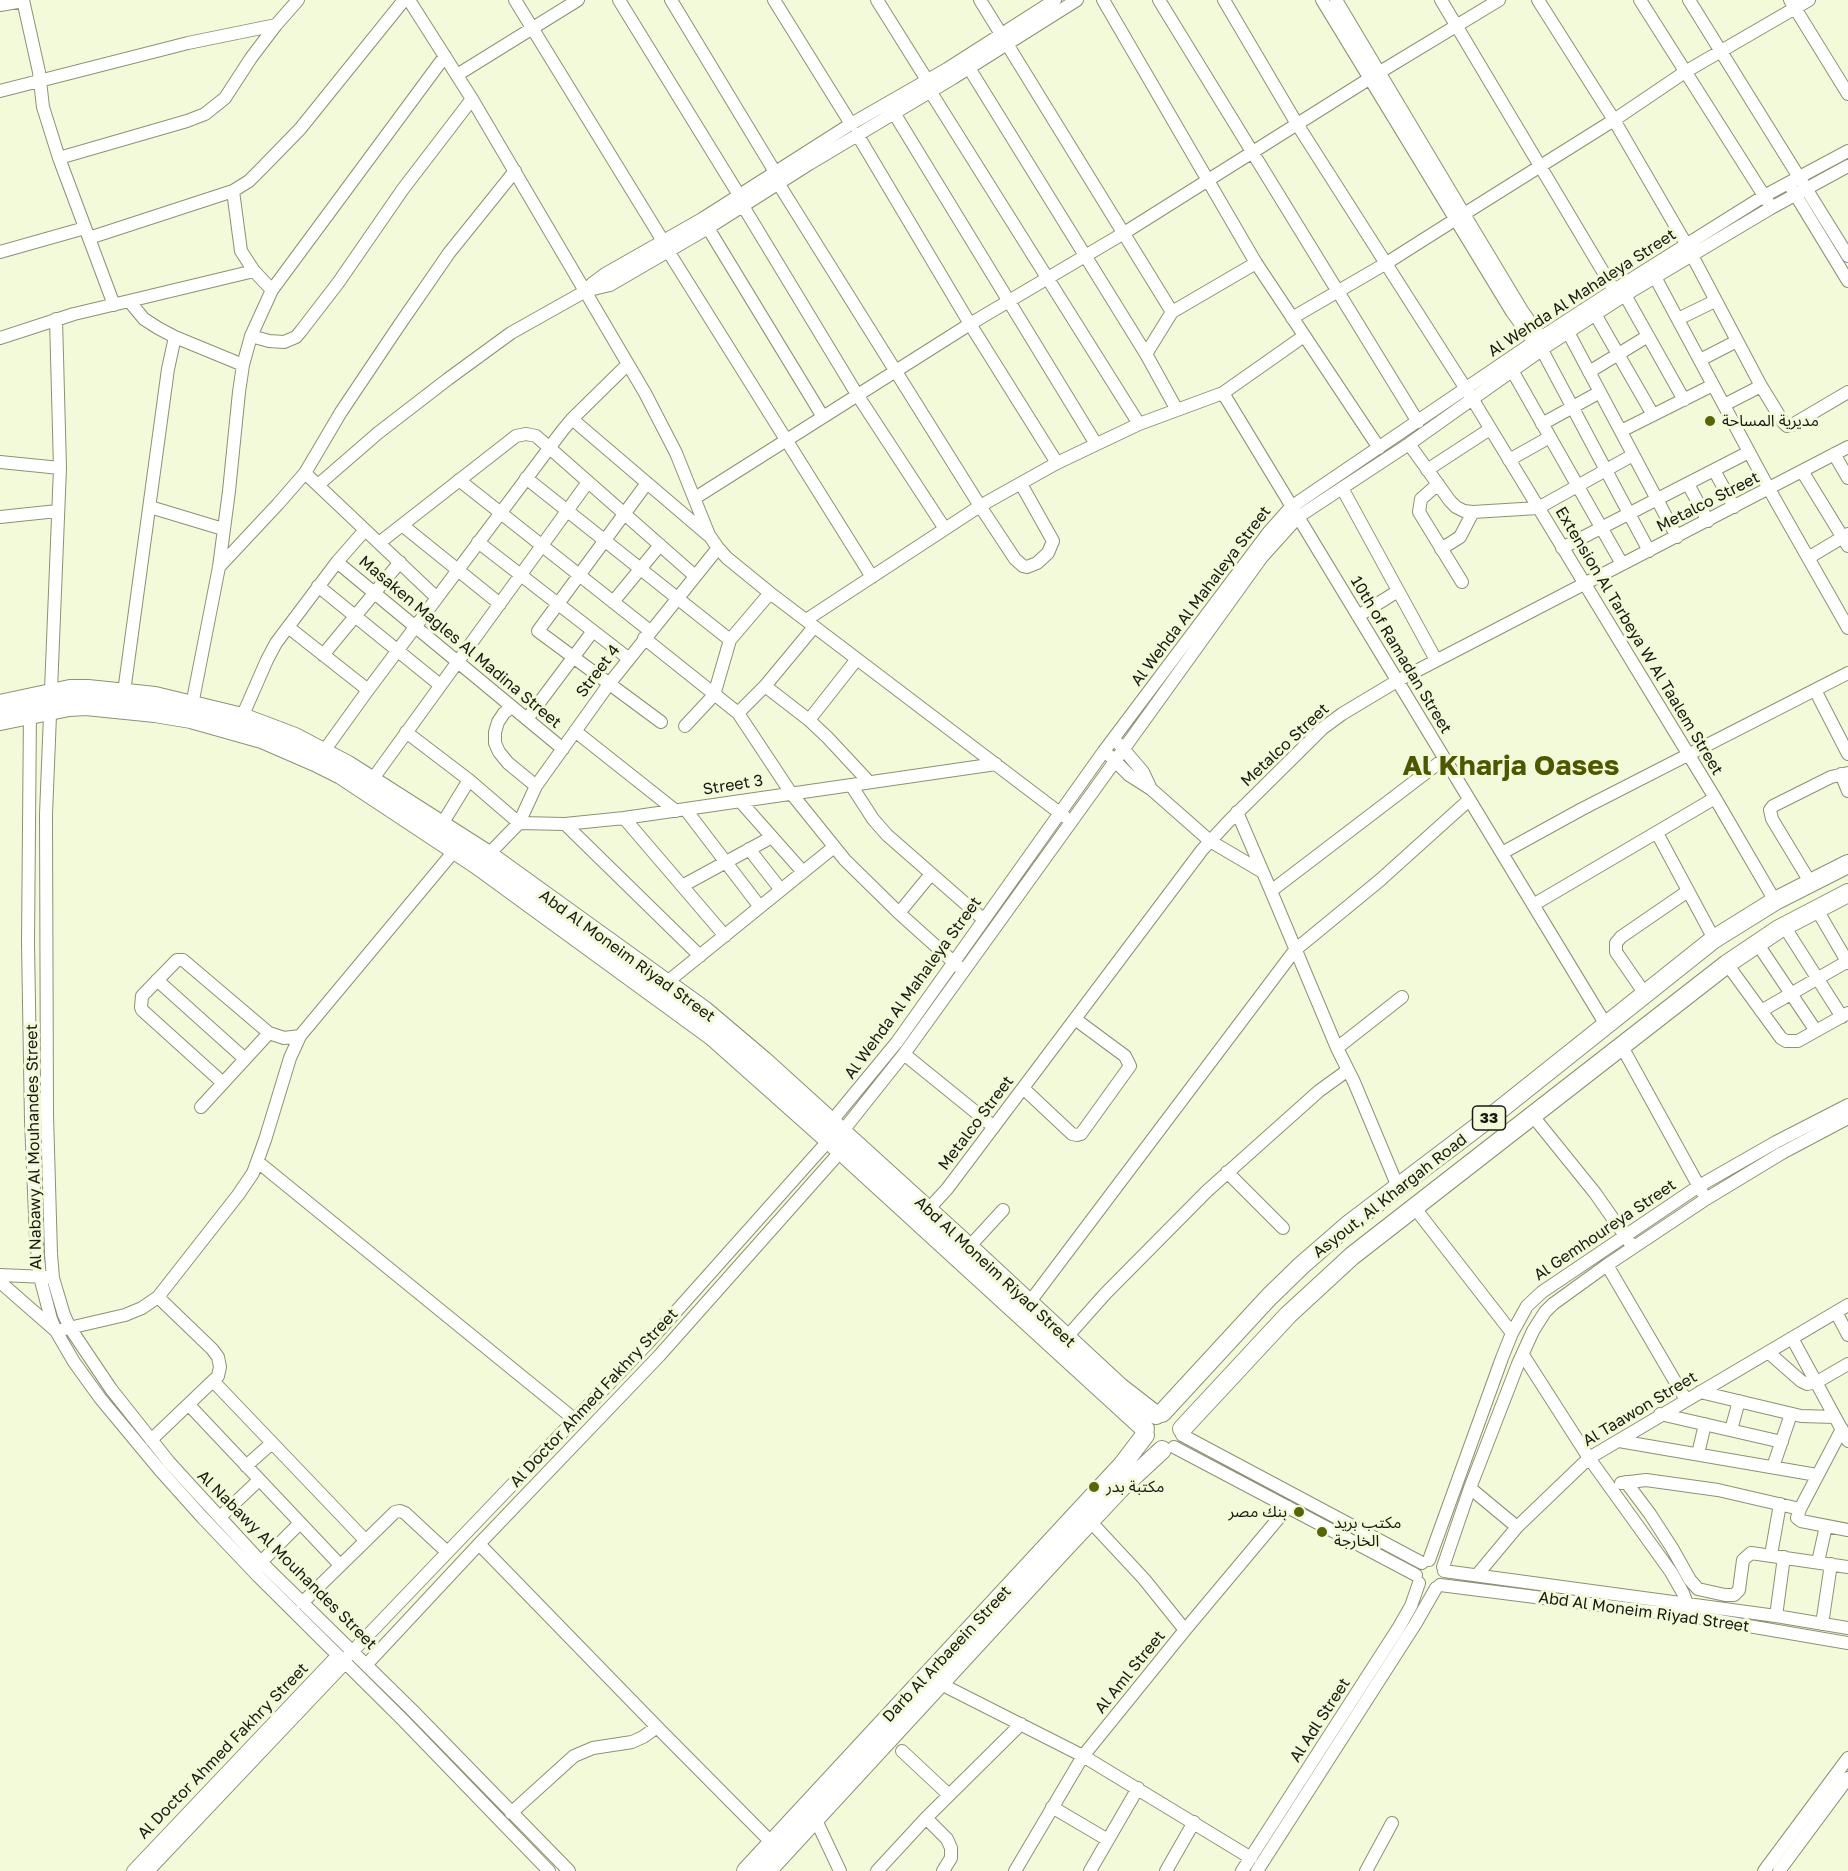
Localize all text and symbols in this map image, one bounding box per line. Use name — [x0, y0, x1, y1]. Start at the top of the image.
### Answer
street label: Al Wehda Al Mahaleya Street — [1484, 225, 1680, 361]
place label: مديرية المساحة — [1722, 411, 1819, 431]
marker: مديرية المساحة — [1703, 414, 1717, 428]
street label: Metalco Street — [1653, 468, 1763, 536]
street label: Al Wehda Al Mahaleya Street — [1127, 502, 1275, 690]
street label: Extension Al Tarbeya W Al Taalem Street — [1551, 503, 1727, 779]
street label: Masaken Magles Al Madina Street — [355, 552, 565, 732]
street label: 10th of Ramadan Street — [1346, 573, 1456, 737]
street label: Street 4 — [572, 641, 624, 701]
street label: Metalco Street — [1237, 699, 1333, 791]
district label: Al Kharja Oases — [1403, 749, 1619, 783]
street label: Street 3 — [702, 771, 764, 799]
street label: Abd Al Moneim Riyad Street — [535, 886, 719, 1026]
street label: Al Wehda Al Mahaleya Street — [841, 893, 985, 1083]
street label: Al Nabawy Al Mouhandes Street — [22, 1024, 46, 1270]
street label: Metalco Street — [934, 1072, 1018, 1174]
road number: 33 — [1472, 1106, 1506, 1130]
street label: Asyout, Al Khargah Road — [1309, 1130, 1471, 1262]
street label: Al Gemhoureya Street — [1530, 1175, 1680, 1285]
street label: Abd Al Moneim Riyad Street — [911, 1192, 1079, 1352]
street label: Al Doctor Ahmed Fakhry Street — [506, 1305, 682, 1491]
street label: Al Taawon Street — [1580, 1367, 1700, 1451]
street label: Al Nabawy Al Mouhandes Street — [193, 1466, 381, 1654]
place label: مكتبة بدر — [1106, 1477, 1164, 1497]
marker: مكتبة بدر — [1087, 1480, 1101, 1494]
place label: بنك مصر — [1229, 1502, 1287, 1522]
marker: بنك مصر — [1292, 1505, 1306, 1519]
place label: مكتب بريد الخارجة — [1334, 1513, 1401, 1551]
marker: مكتب بريد الخارجة — [1315, 1525, 1329, 1539]
street label: Darb Al Arbaeein Street — [879, 1582, 1015, 1726]
street label: Abd Al Moneim Riyad Street — [1537, 1588, 1751, 1636]
street label: Al Aml Street — [1091, 1627, 1169, 1717]
street label: Al Doctor Ahmed Fakhry Street — [134, 1659, 312, 1843]
street label: Al Adl Street — [1286, 1674, 1354, 1766]

